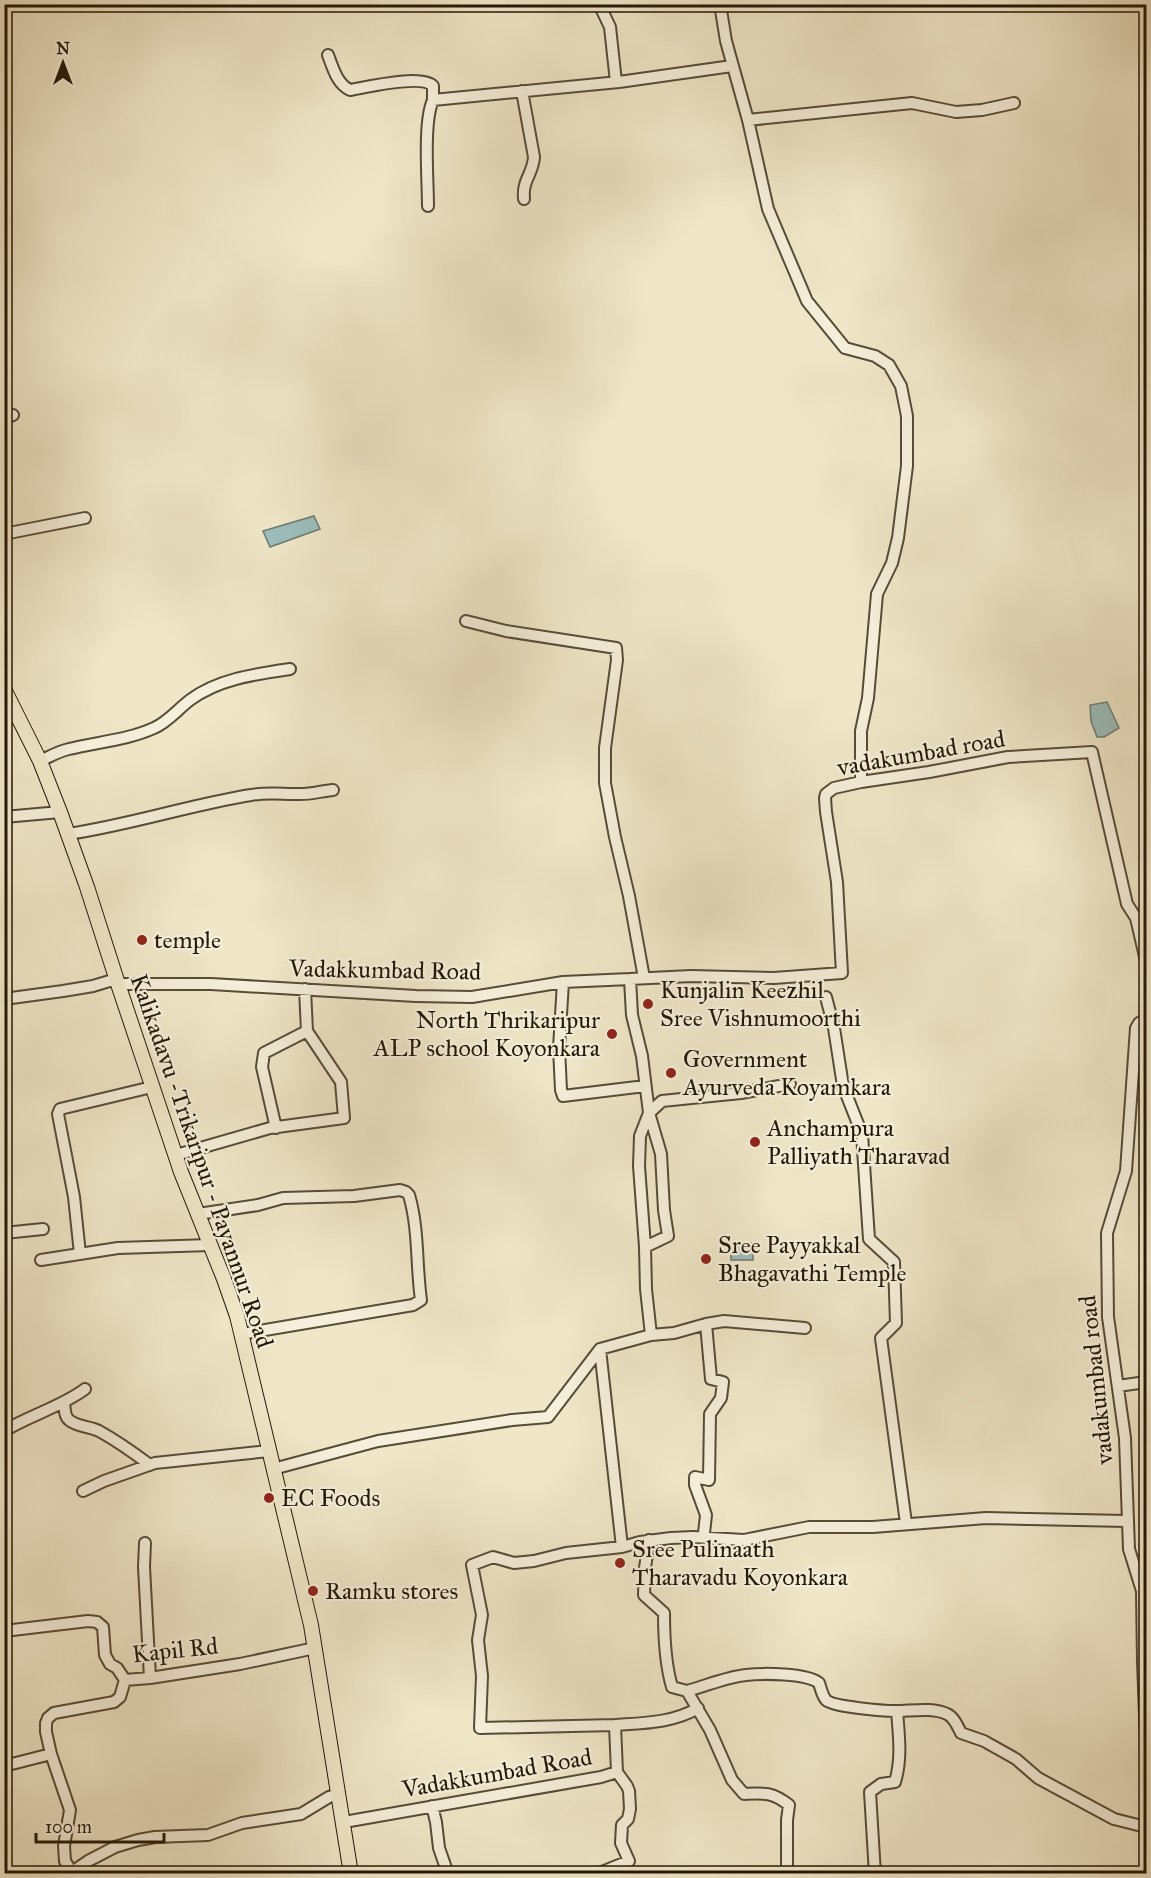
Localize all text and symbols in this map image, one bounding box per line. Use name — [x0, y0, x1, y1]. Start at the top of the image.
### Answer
north arrow — [33, 33, 93, 93]
text: N — [56, 39, 70, 58]
street label: vadakumbad road — [834, 723, 1007, 783]
place label: temple — [154, 925, 221, 955]
marker: temple — [135, 933, 149, 947]
street label: Vadakkumbad Road — [288, 953, 481, 987]
street label: Kalikadavu -Trikaripur - Payannur Road — [124, 970, 280, 1352]
place label: Kunjalin Keezhil Sree Vishnumoorthi — [660, 975, 861, 1033]
marker: Kunjalin Keezhil Sree Vishnumoorthi — [641, 997, 655, 1011]
place label: North Thrikaripur ALP school Koyonkara — [372, 1005, 601, 1063]
marker: North Thrikaripur ALP school Koyonkara — [605, 1027, 619, 1041]
place label: Government Ayurveda Koyamkara — [682, 1044, 892, 1102]
marker: Government Ayurveda Koyamkara — [664, 1066, 678, 1080]
place label: Anchampura Palliyath Tharavad — [766, 1113, 950, 1171]
marker: Anchampura Palliyath Tharavad — [748, 1135, 762, 1149]
place label: Sree Payyakkal Bhagavathi Temple — [718, 1230, 907, 1288]
marker: Sree Payyakkal Bhagavathi Temple — [699, 1252, 713, 1266]
street label: vadakumbad road — [1072, 1294, 1120, 1467]
place label: EC Foods — [281, 1483, 380, 1513]
marker: EC Foods — [262, 1491, 276, 1505]
place label: Sree Pulinaath Tharavadu Koyonkara — [632, 1534, 849, 1592]
marker: Sree Pulinaath Tharavadu Koyonkara — [613, 1556, 627, 1570]
place label: Ramku stores — [325, 1576, 458, 1606]
marker: Ramku stores — [306, 1584, 320, 1598]
street label: Kapil Rd — [131, 1631, 219, 1669]
street label: Vadakkumbad Road — [399, 1742, 594, 1805]
scale bar — [36, 1806, 164, 1844]
text: 100 m — [45, 1816, 92, 1838]

